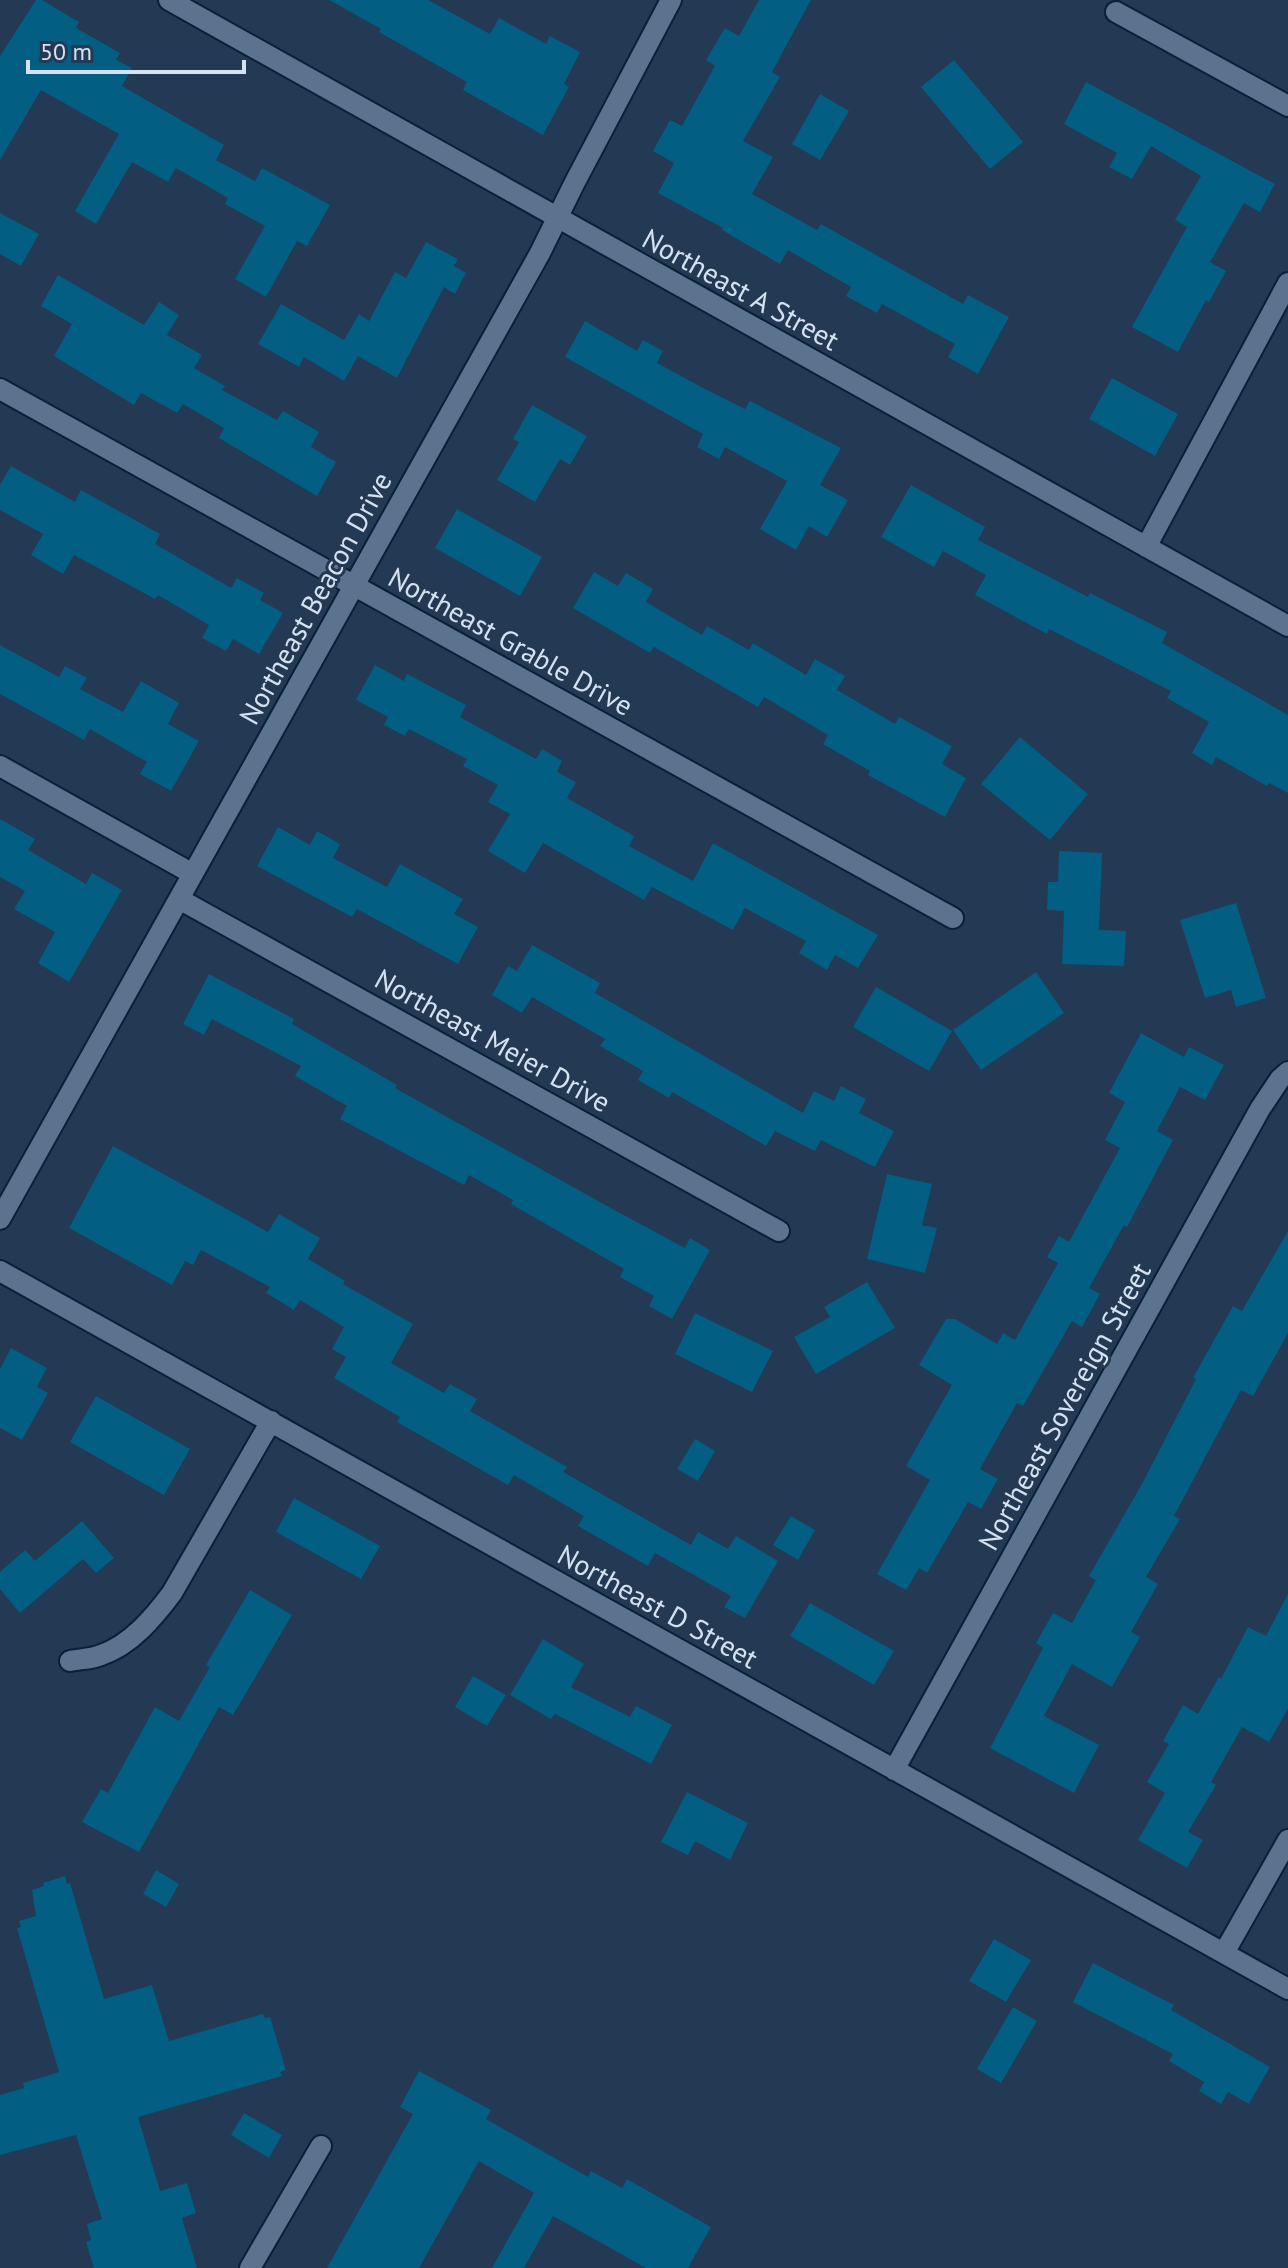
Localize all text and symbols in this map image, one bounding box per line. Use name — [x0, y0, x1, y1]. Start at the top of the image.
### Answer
scale bar — [28, 24, 244, 74]
text: 50 m — [40, 36, 92, 67]
street label: Northeast A Street — [636, 220, 846, 359]
street label: Northeast Beacon Drive — [230, 465, 400, 731]
street label: Northeast Grable Drive — [382, 558, 640, 724]
street label: Northeast Meier Drive — [369, 960, 617, 1120]
street label: Northeast Sovereign Street — [969, 1255, 1159, 1556]
street label: Northeast D Street — [551, 1536, 765, 1677]

